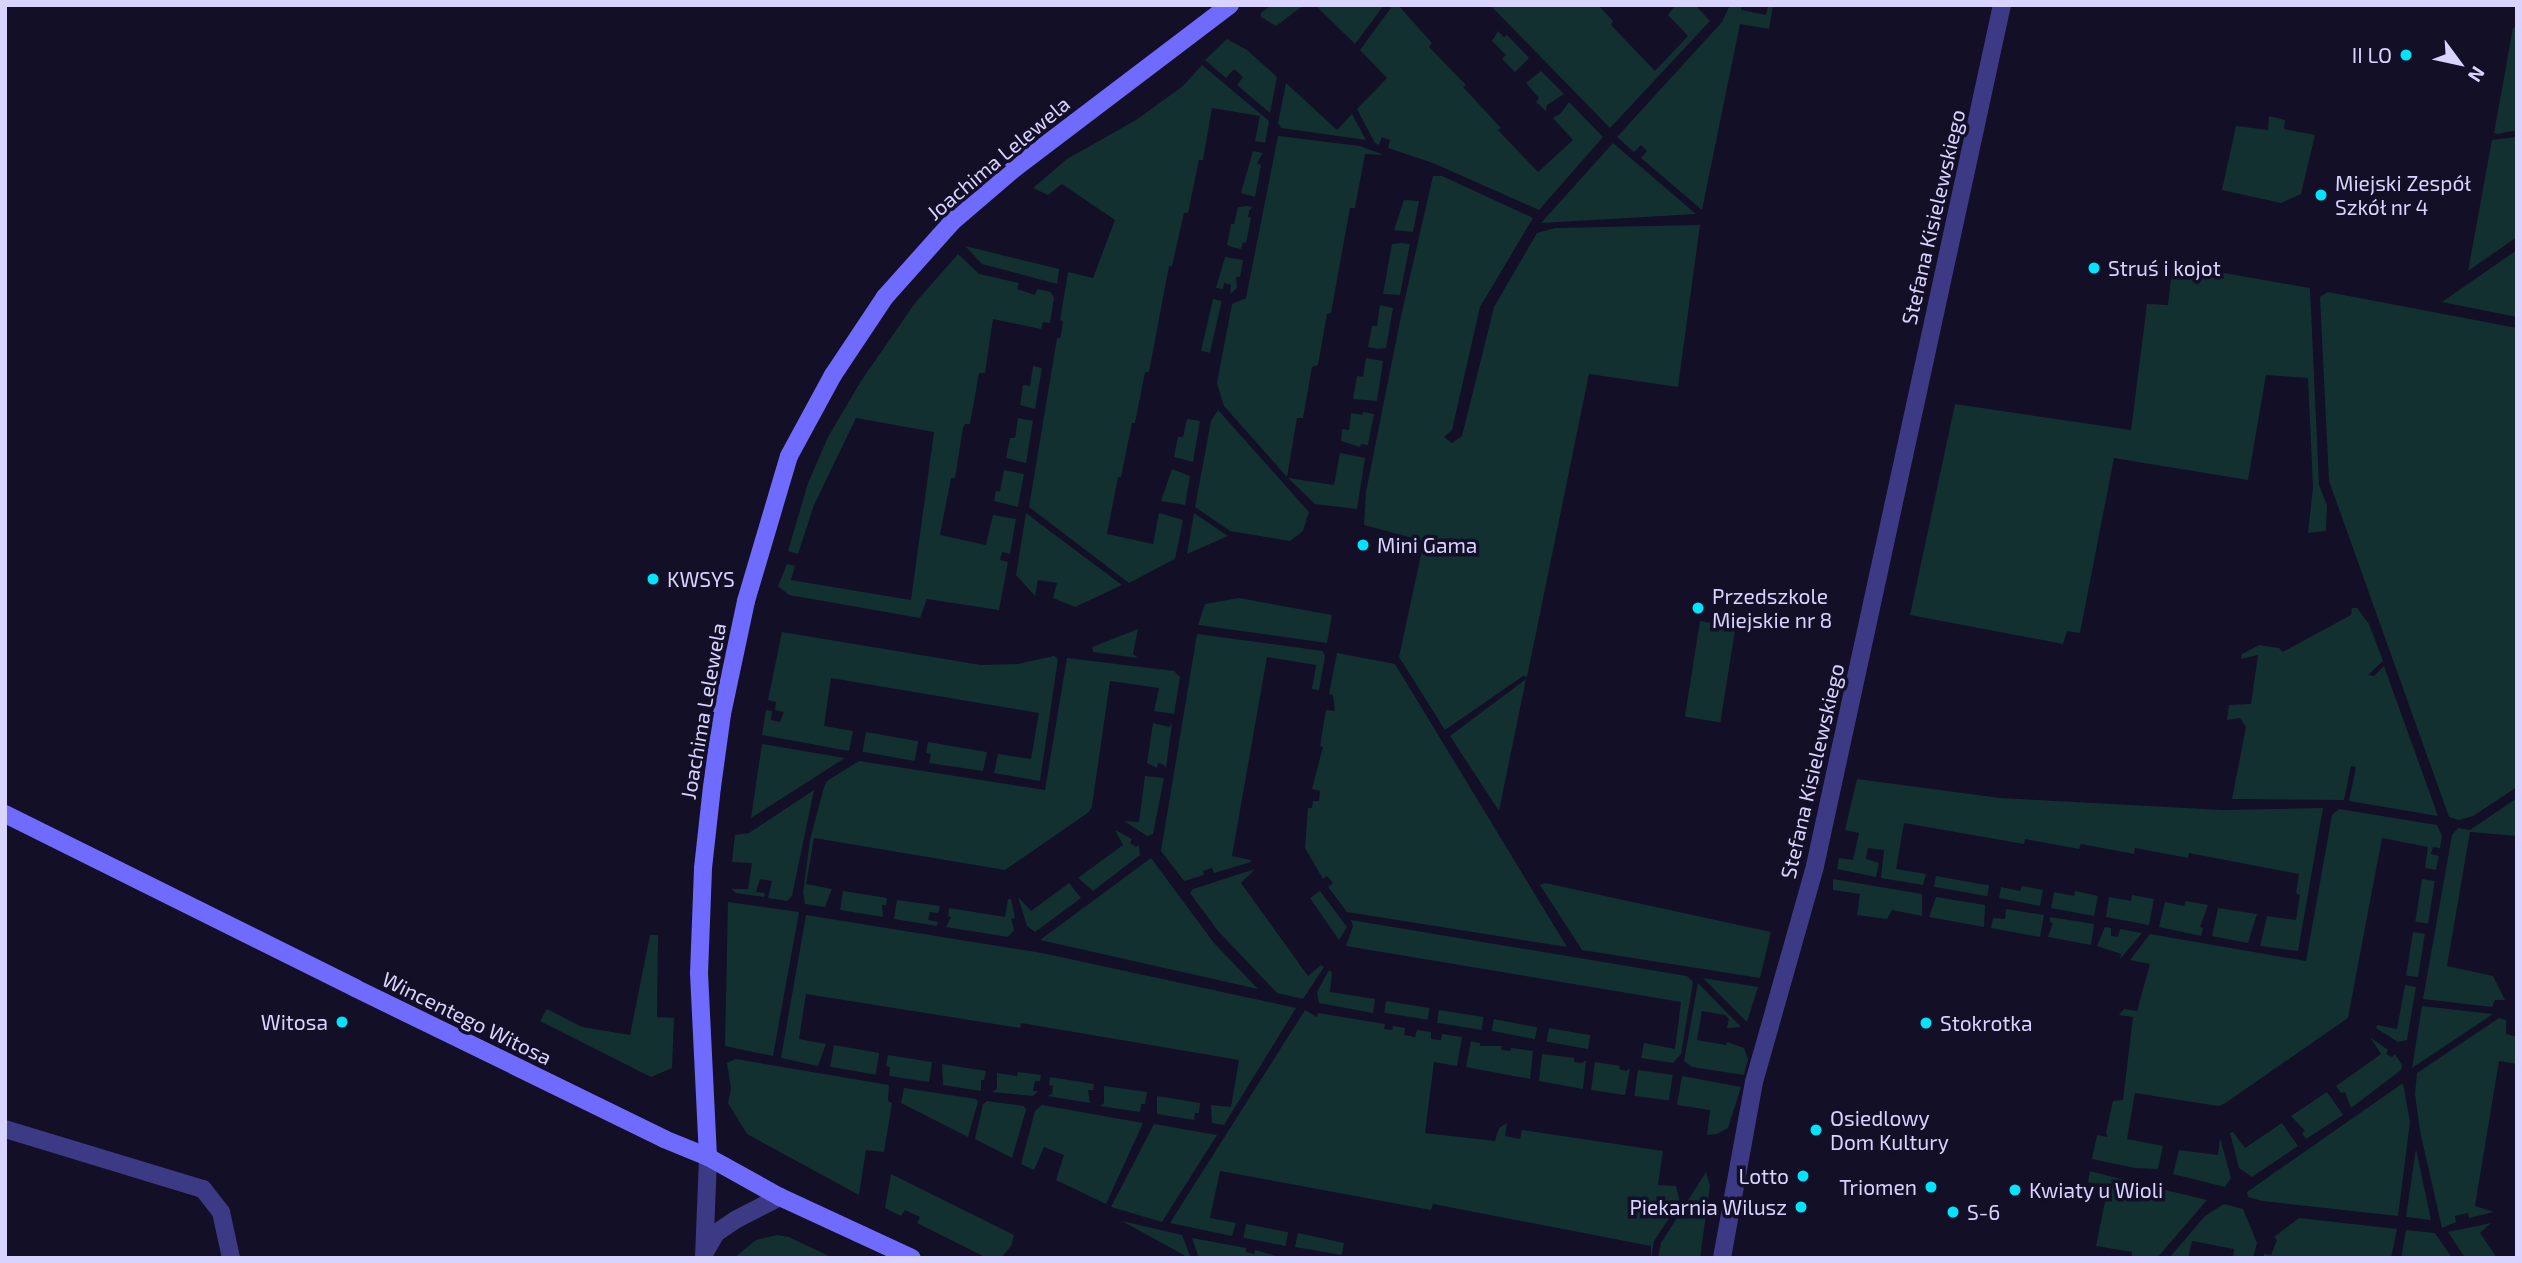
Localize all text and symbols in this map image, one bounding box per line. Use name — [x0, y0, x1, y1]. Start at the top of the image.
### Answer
north arrow — [2424, 28, 2494, 98]
place label: II LO — [2352, 42, 2392, 68]
marker: II LO — [2398, 47, 2414, 63]
text: N — [2464, 63, 2490, 87]
street label: Joachima Lelewela — [921, 91, 1075, 225]
street label: Stefana Kisielewskiego — [1896, 107, 1970, 327]
place label: Miejski Zespół Szkół nr 4 — [2335, 170, 2471, 220]
marker: Miejski Zespół Szkół nr 4 — [2313, 187, 2329, 203]
place label: Struś i kojot — [2108, 255, 2221, 281]
marker: Struś i kojot — [2086, 260, 2102, 276]
place label: Mini Gama — [1377, 532, 1477, 558]
marker: Mini Gama — [1355, 537, 1371, 553]
place label: KWSYS — [667, 566, 735, 592]
marker: KWSYS — [645, 571, 661, 587]
place label: Przedszkole Miejskie nr 8 — [1712, 583, 1833, 633]
marker: Przedszkole Miejskie nr 8 — [1690, 600, 1706, 616]
street label: Joachima Lelewela — [675, 621, 731, 801]
street label: Stefana Kisielewskiego — [1775, 661, 1849, 881]
street label: Wincentego Witosa — [378, 966, 556, 1070]
place label: Witosa — [261, 1009, 328, 1035]
place label: Stokrotka — [1940, 1010, 2033, 1036]
marker: Witosa — [334, 1014, 350, 1030]
marker: Stokrotka — [1918, 1015, 1934, 1031]
place label: Osiedlowy Dom Kultury — [1830, 1105, 1949, 1155]
marker: Osiedlowy Dom Kultury — [1808, 1122, 1824, 1138]
place label: Lotto — [1738, 1163, 1789, 1189]
marker: Lotto — [1795, 1168, 1811, 1184]
place label: Triomen — [1839, 1174, 1917, 1200]
place label: Kwiaty u Wioli — [2029, 1177, 2164, 1203]
marker: Triomen — [1923, 1179, 1939, 1195]
marker: Kwiaty u Wioli — [2007, 1182, 2023, 1198]
place label: Piekarnia Wilusz — [1629, 1194, 1787, 1220]
marker: Piekarnia Wilusz — [1793, 1199, 1809, 1215]
place label: S-6 — [1967, 1199, 2000, 1225]
marker: S-6 — [1945, 1204, 1961, 1220]

